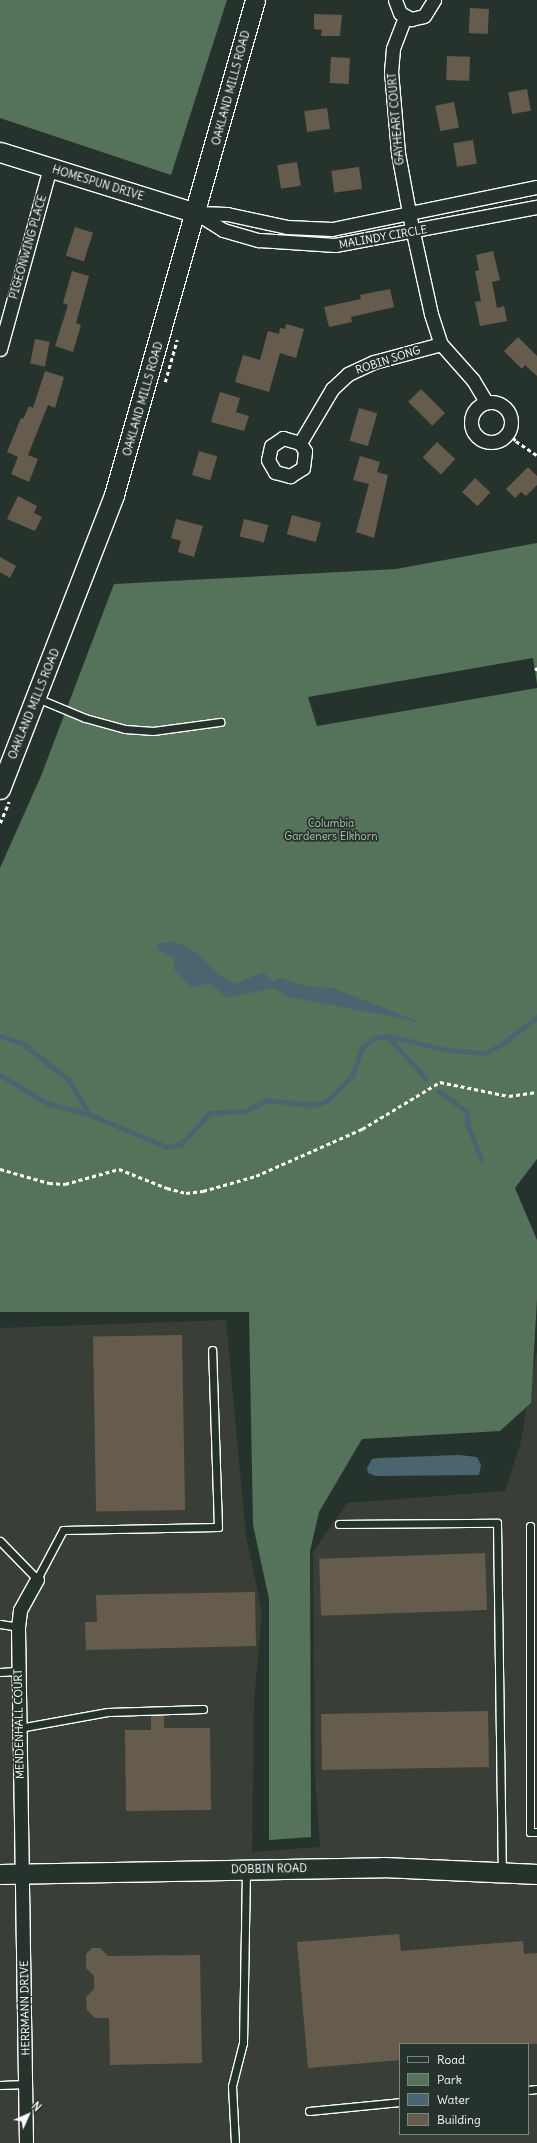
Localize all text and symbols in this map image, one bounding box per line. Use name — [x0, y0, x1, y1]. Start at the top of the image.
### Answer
street label: OAKLAND MILLS ROAD — [209, 29, 253, 147]
street label: GAYHEART COURT — [385, 72, 407, 166]
street label: HOMESPUN DRIVE — [51, 163, 145, 203]
street label: PIGEONWING PLACE — [7, 193, 49, 301]
street label: MALINDY CIRCLE — [338, 223, 428, 251]
street label: OAKLAND MILLS ROAD — [120, 340, 166, 458]
street label: ROBIN SONG — [354, 343, 422, 377]
street label: OAKLAND MILLS ROAD — [6, 647, 62, 761]
park label: Columbia Gardeners Elkhorn — [284, 817, 378, 843]
street label: MENDENHALL COURT — [11, 1669, 27, 1779]
street label: DOBBIN ROAD — [231, 1862, 307, 1876]
street label: HERRMANN DRIVE — [18, 1960, 32, 2056]
legend — [399, 2043, 529, 2135]
text: Road — [437, 2052, 465, 2067]
text: Park — [437, 2072, 462, 2087]
text: Water — [437, 2092, 470, 2107]
north arrow — [8, 2095, 48, 2135]
text: N — [29, 2099, 44, 2114]
text: Building — [437, 2112, 481, 2127]

